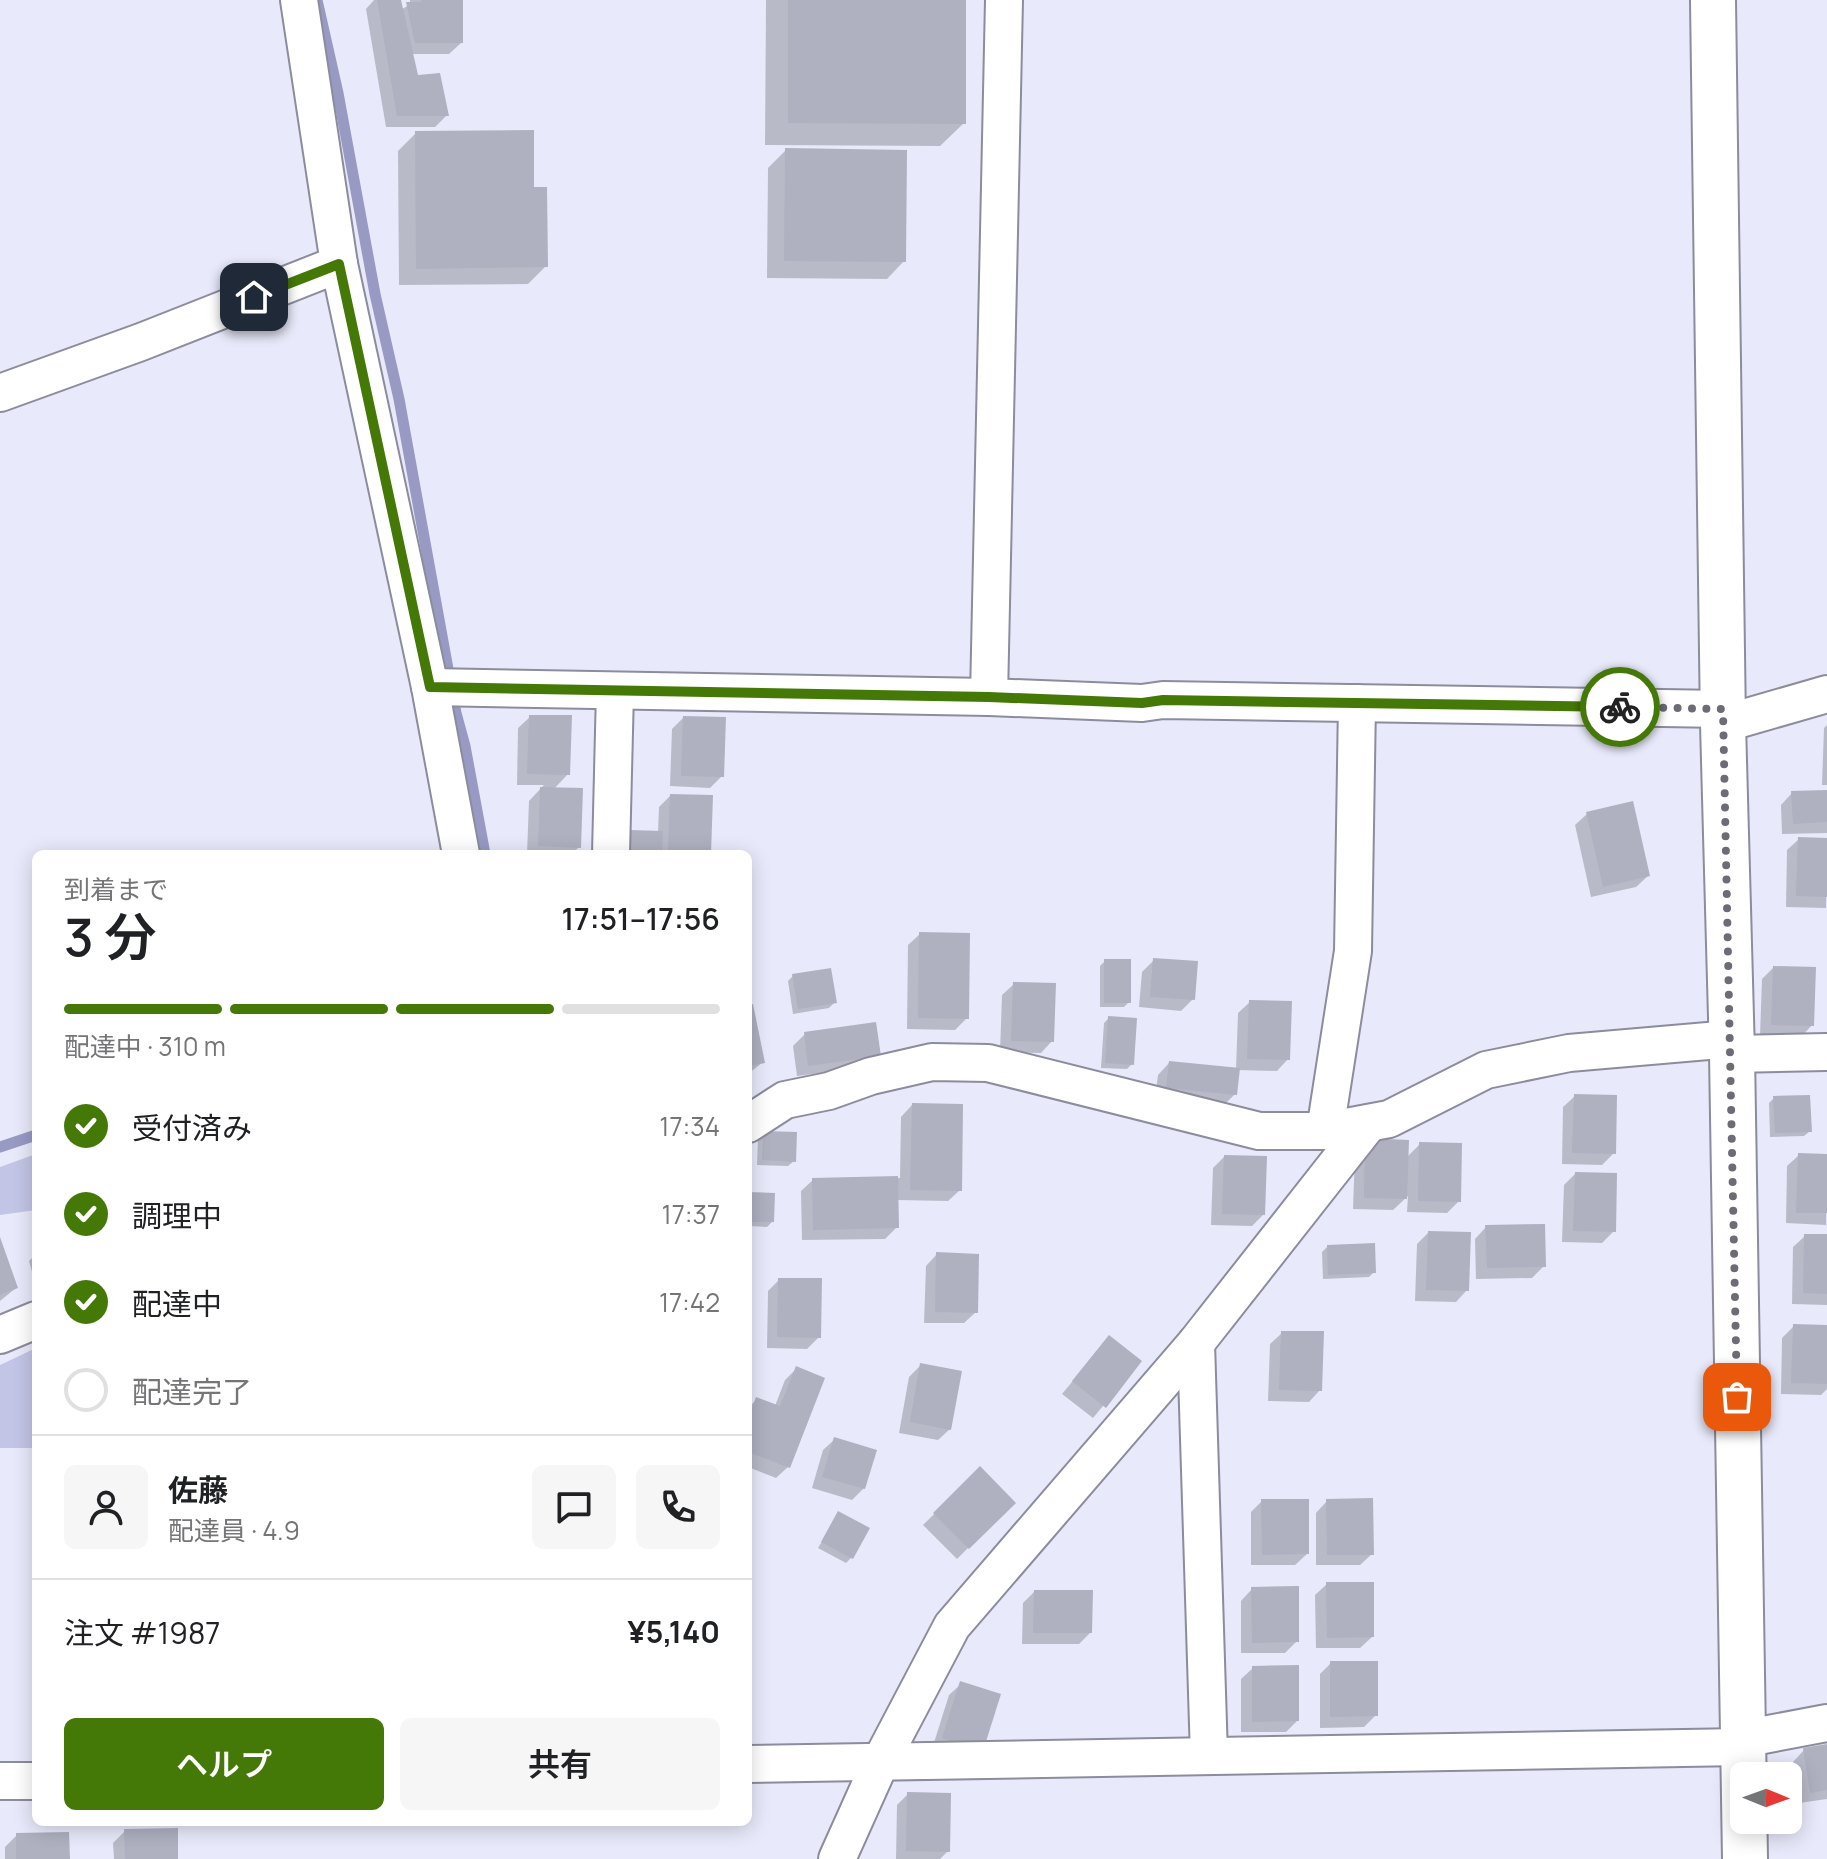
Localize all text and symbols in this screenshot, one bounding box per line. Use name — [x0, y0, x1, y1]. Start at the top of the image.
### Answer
pin — [220, 263, 288, 331]
icon: home — [232, 275, 276, 319]
courier — [1580, 667, 1660, 747]
icon: bike — [1598, 685, 1642, 729]
text: 到着まで — [64, 871, 168, 907]
text: 17:51–17:56 — [561, 898, 720, 939]
text: 3 分 — [64, 901, 156, 972]
text: 配達中 · 310 m — [64, 1028, 226, 1064]
icon: check — [64, 1104, 108, 1148]
text: 受付済み — [132, 1107, 252, 1148]
text: 17:34 — [659, 1108, 720, 1144]
icon: check — [64, 1192, 108, 1236]
text: 調理中 — [132, 1195, 222, 1236]
text: 17:37 — [662, 1196, 720, 1232]
icon: check — [64, 1280, 108, 1324]
text: 配達中 — [132, 1283, 222, 1324]
text: 17:42 — [659, 1284, 720, 1320]
pin — [1703, 1363, 1771, 1431]
text: 配達完了 — [132, 1371, 252, 1412]
icon: bag — [1715, 1375, 1759, 1419]
button: person — [64, 1465, 148, 1549]
button: chat — [532, 1465, 616, 1549]
button: phone — [636, 1465, 720, 1549]
text: 佐藤 — [168, 1469, 228, 1510]
text: 配達員 · 4.9 — [168, 1512, 300, 1548]
text: ¥5,140 — [627, 1611, 720, 1652]
text: 注文 #1987 — [64, 1612, 220, 1653]
button: ヘルプ — [64, 1718, 384, 1810]
button: 共有 — [400, 1718, 720, 1810]
north arrow — [1730, 1762, 1802, 1834]
map controls — [1730, 1762, 1802, 1834]

